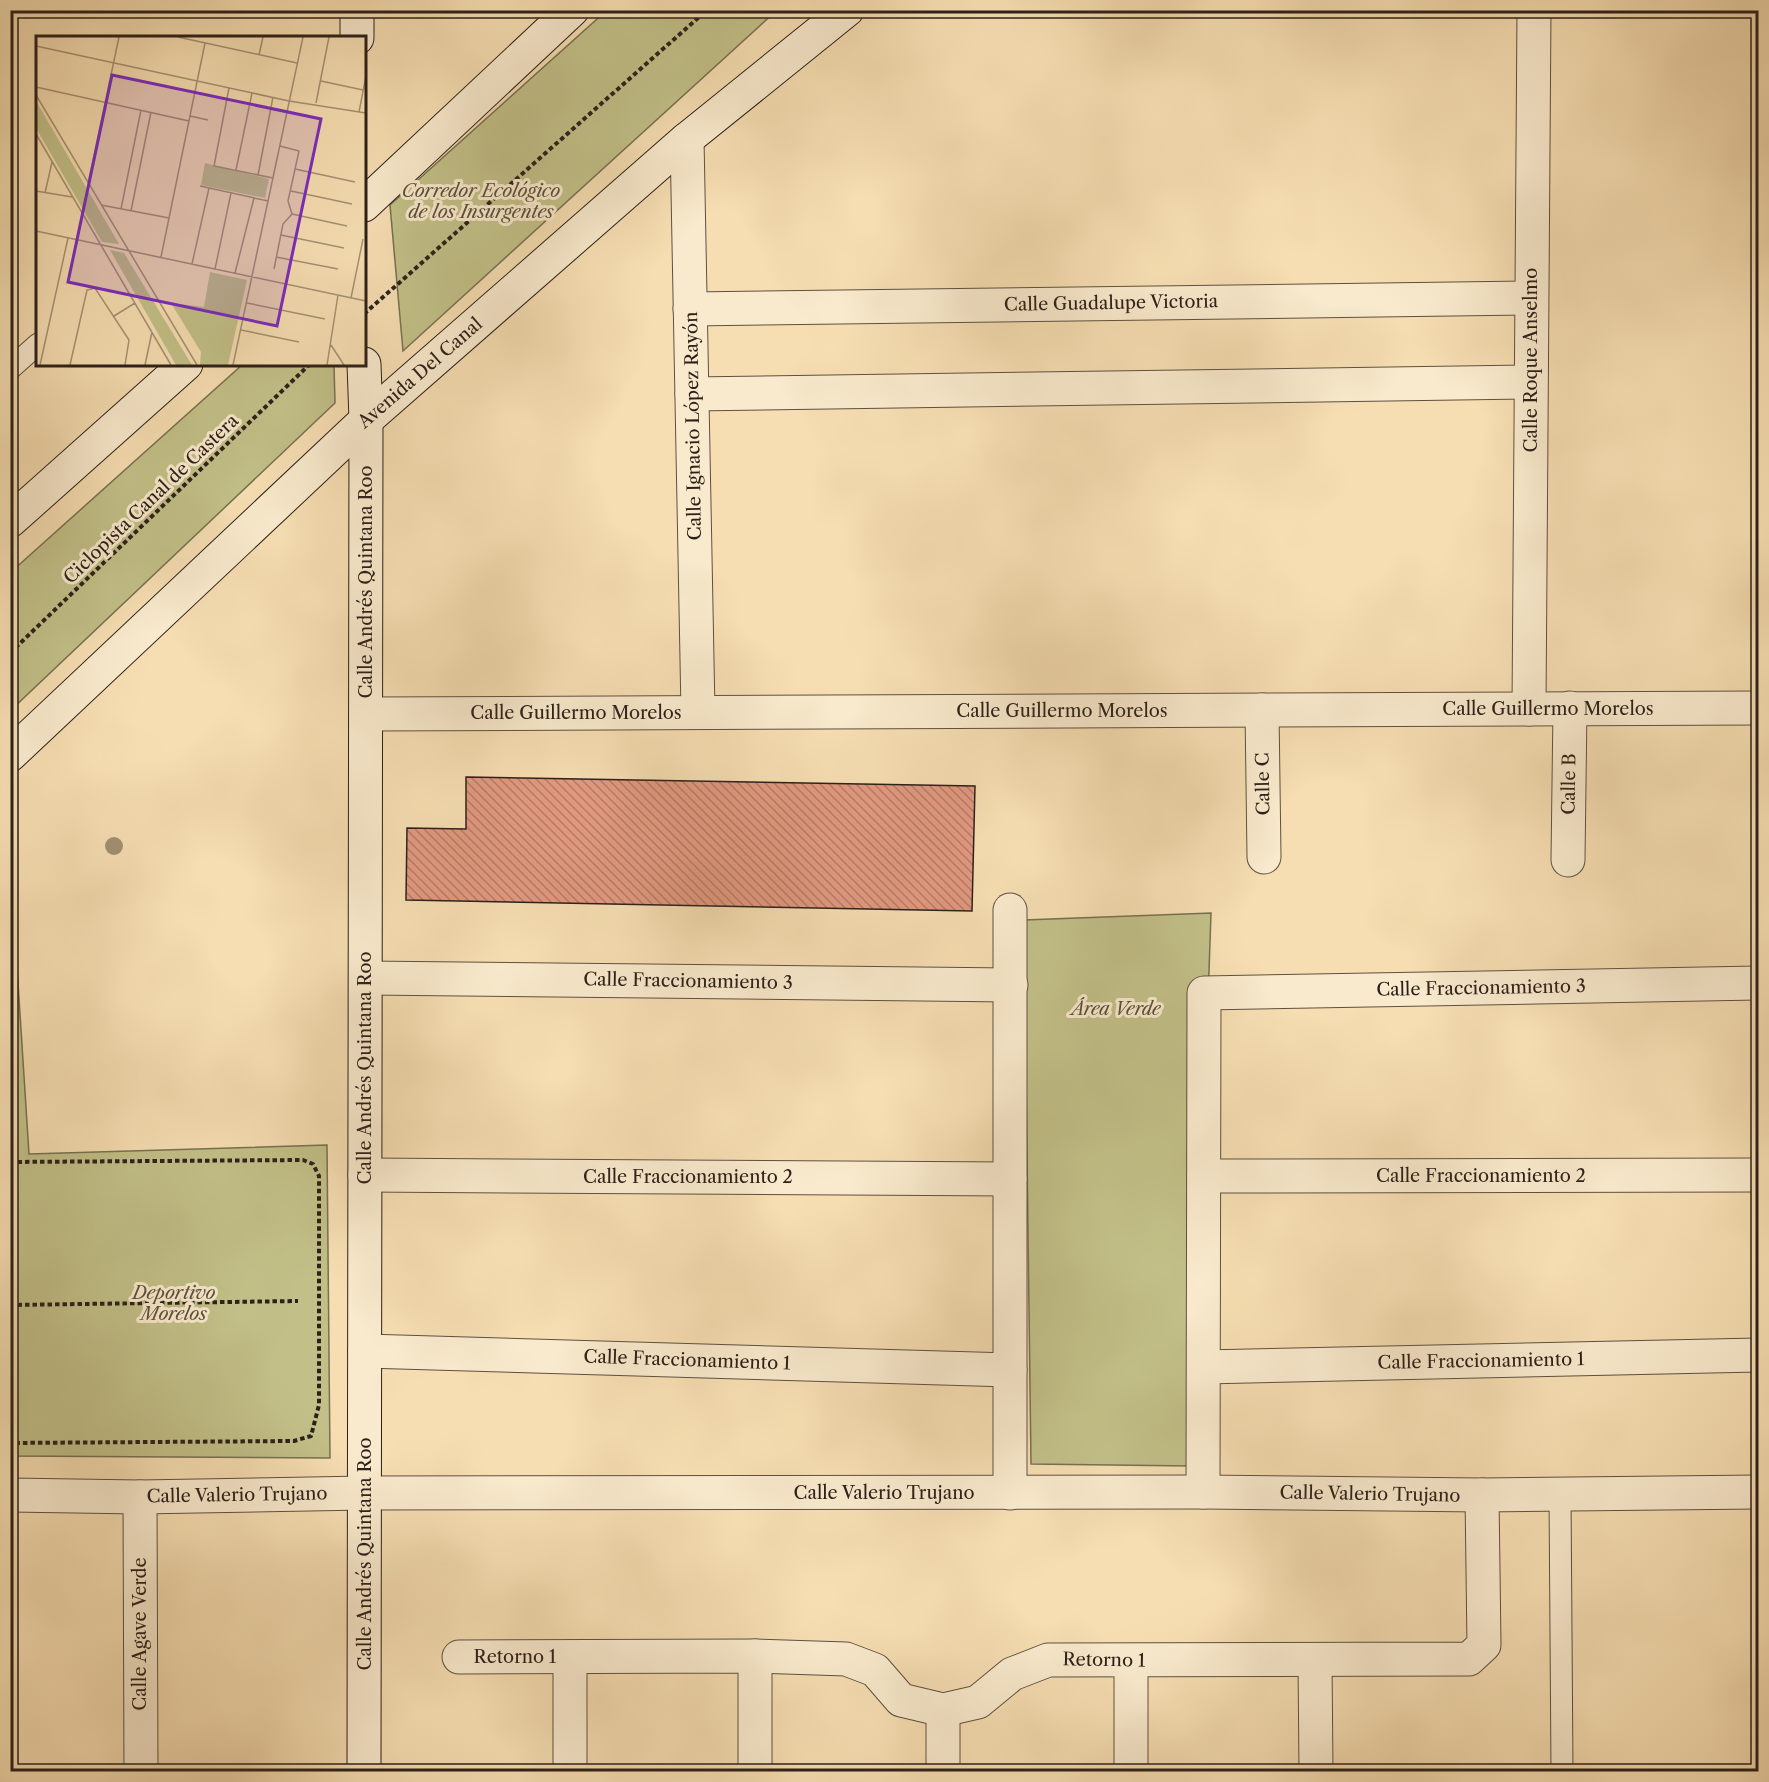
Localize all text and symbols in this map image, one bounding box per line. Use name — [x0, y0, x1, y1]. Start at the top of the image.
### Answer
inset map — [36, 36, 366, 366]
park label: Corredor Ecológico de los Insurgentes — [402, 180, 560, 223]
street label: Calle Roque Anselmo — [1520, 268, 1542, 452]
street label: Calle Guadalupe Victoria — [1004, 290, 1219, 316]
street label: Calle Ignacio López Rayón — [680, 312, 706, 540]
street label: Avenida Del Canal — [353, 313, 487, 434]
street label: Ciclopista Canal de Castera — [59, 409, 243, 588]
street label: Calle Andrés Quintana Roo — [355, 466, 377, 698]
street label: Calle Guillermo Morelos — [1442, 698, 1654, 720]
street label: Calle Guillermo Morelos — [956, 700, 1168, 722]
street label: Calle Guillermo Morelos — [470, 702, 682, 724]
street label: Calle C — [1251, 752, 1275, 816]
street label: Calle B — [1557, 753, 1581, 815]
street label: Calle Andrés Quintana Roo — [354, 952, 376, 1184]
street label: Calle Fraccionamiento 3 — [583, 968, 793, 994]
street label: Calle Fraccionamiento 3 — [1376, 975, 1586, 1001]
park label: Área Verde — [1068, 997, 1162, 1020]
street label: Calle Fraccionamiento 2 — [1376, 1165, 1586, 1187]
street label: Calle Fraccionamiento 2 — [583, 1166, 793, 1188]
park label: Deportivo Morelos — [131, 1282, 216, 1325]
street label: Calle Fraccionamiento 1 — [583, 1345, 791, 1375]
street label: Calle Fraccionamiento 1 — [1377, 1348, 1585, 1374]
street label: Calle Andrés Quintana Roo — [354, 1438, 376, 1670]
street label: Calle Valerio Trujano — [1279, 1481, 1461, 1507]
street label: Calle Valerio Trujano — [146, 1482, 328, 1508]
street label: Calle Valerio Trujano — [794, 1482, 974, 1504]
street label: Calle Agave Verde — [129, 1557, 151, 1711]
street label: Retorno 1 — [474, 1646, 557, 1668]
street label: Retorno 1 — [1062, 1648, 1146, 1672]

